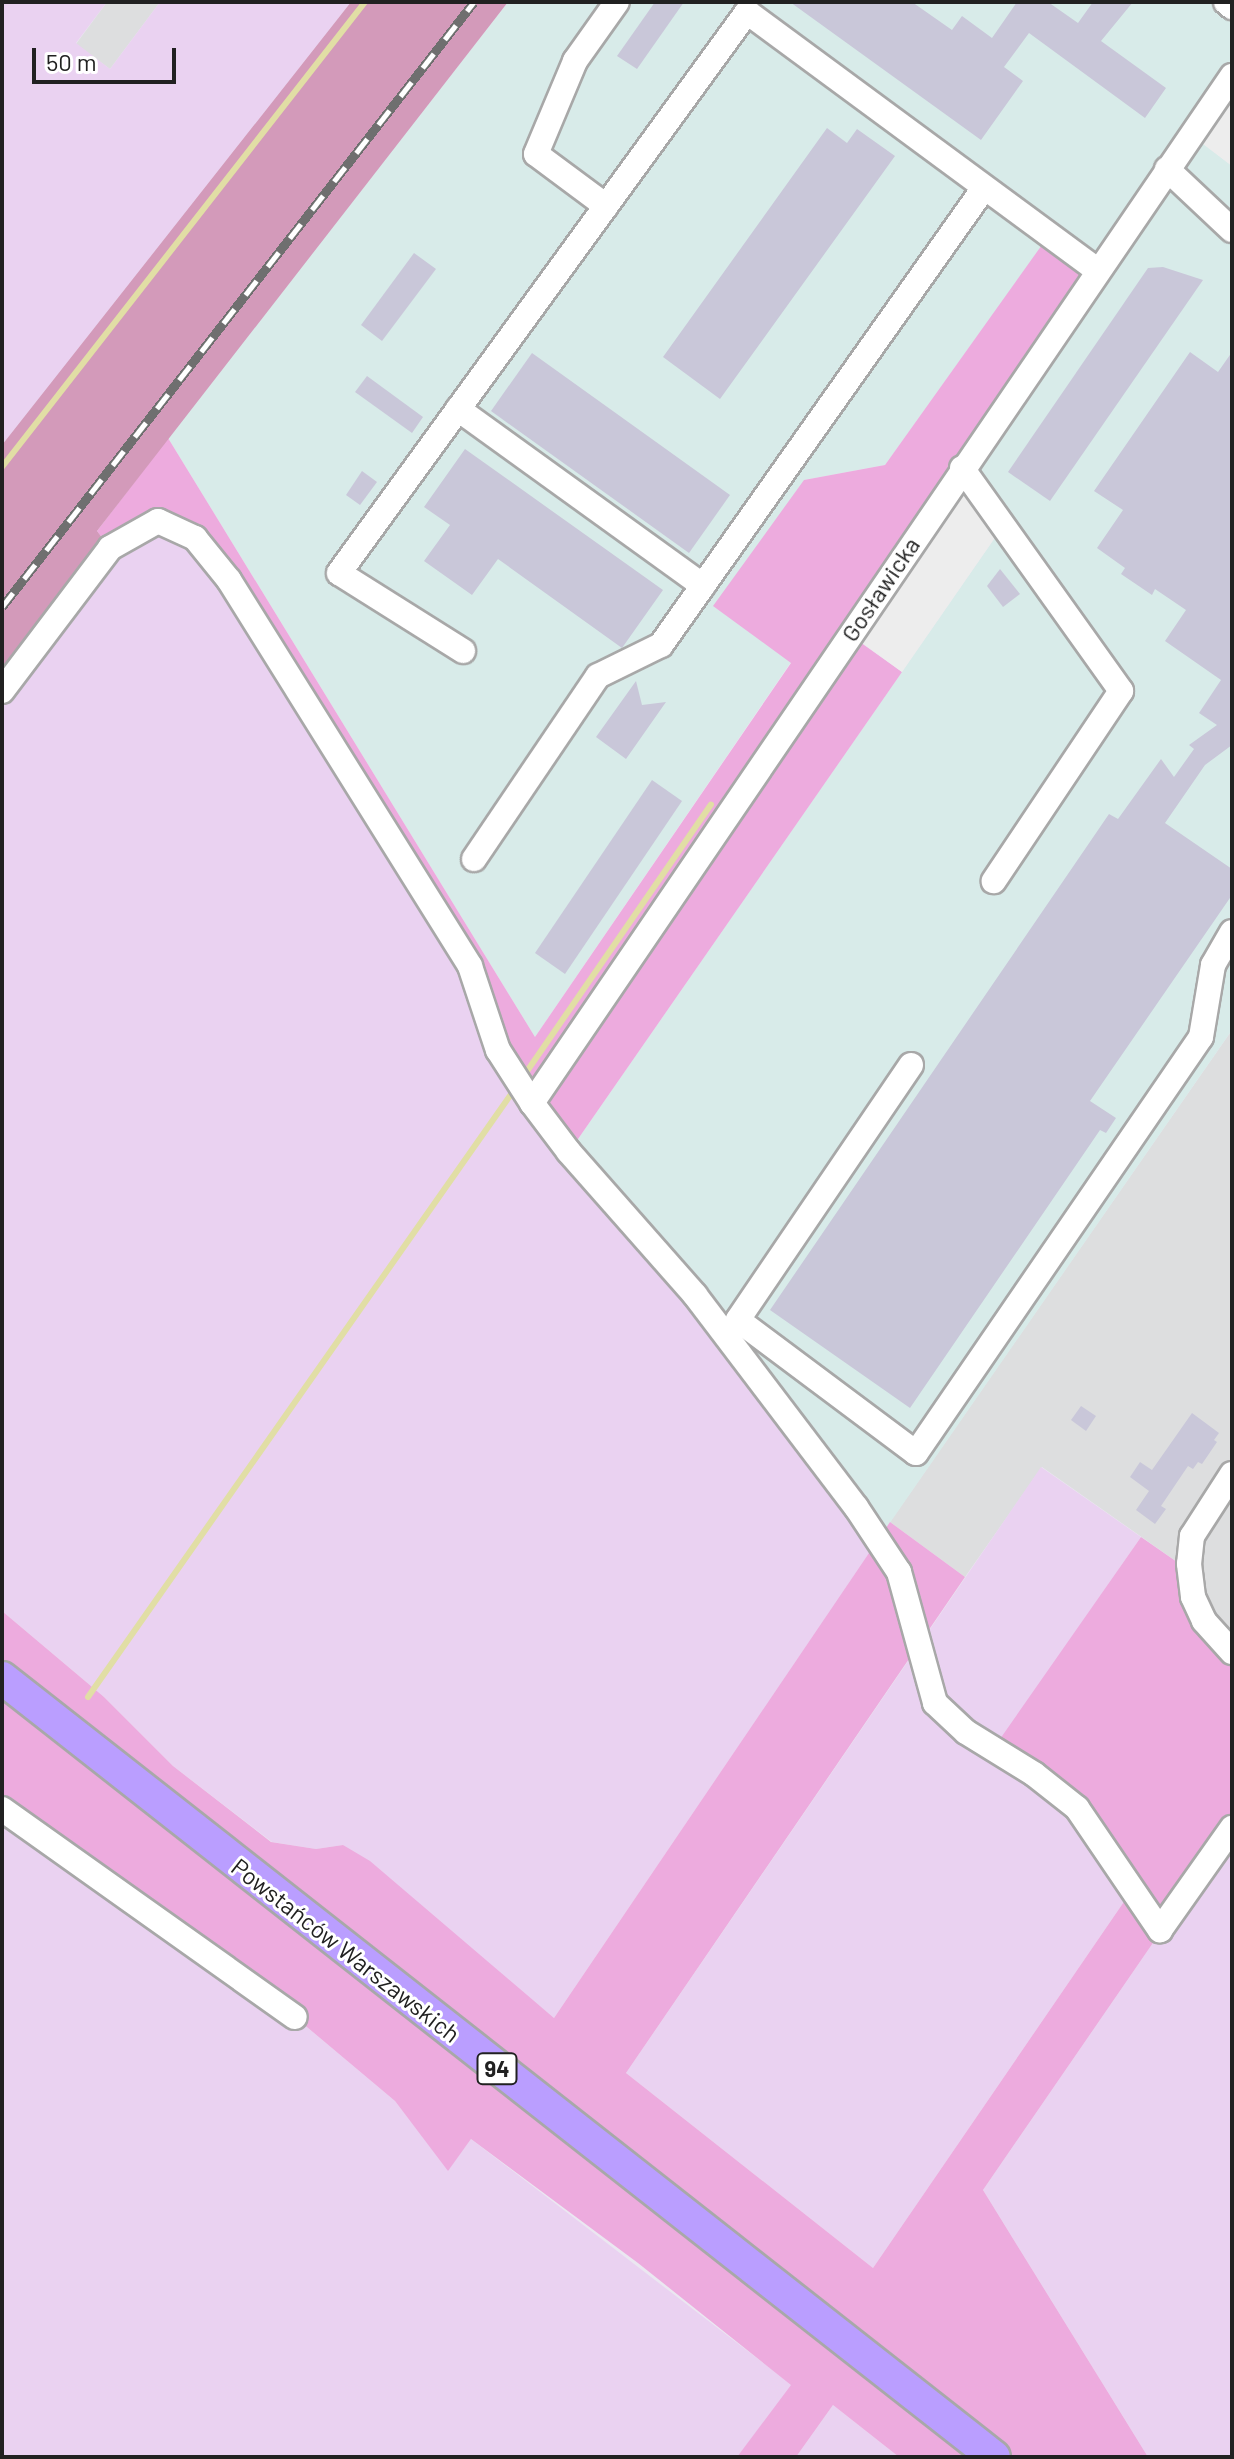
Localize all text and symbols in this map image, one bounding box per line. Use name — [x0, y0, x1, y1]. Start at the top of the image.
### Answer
scale bar — [36, 32, 180, 82]
text: 50 m — [46, 47, 97, 76]
street label: Gosławicka — [835, 531, 925, 647]
street label: Powstańców Warszawskich — [226, 1852, 466, 2048]
road number: 94 — [475, 2051, 519, 2087]

